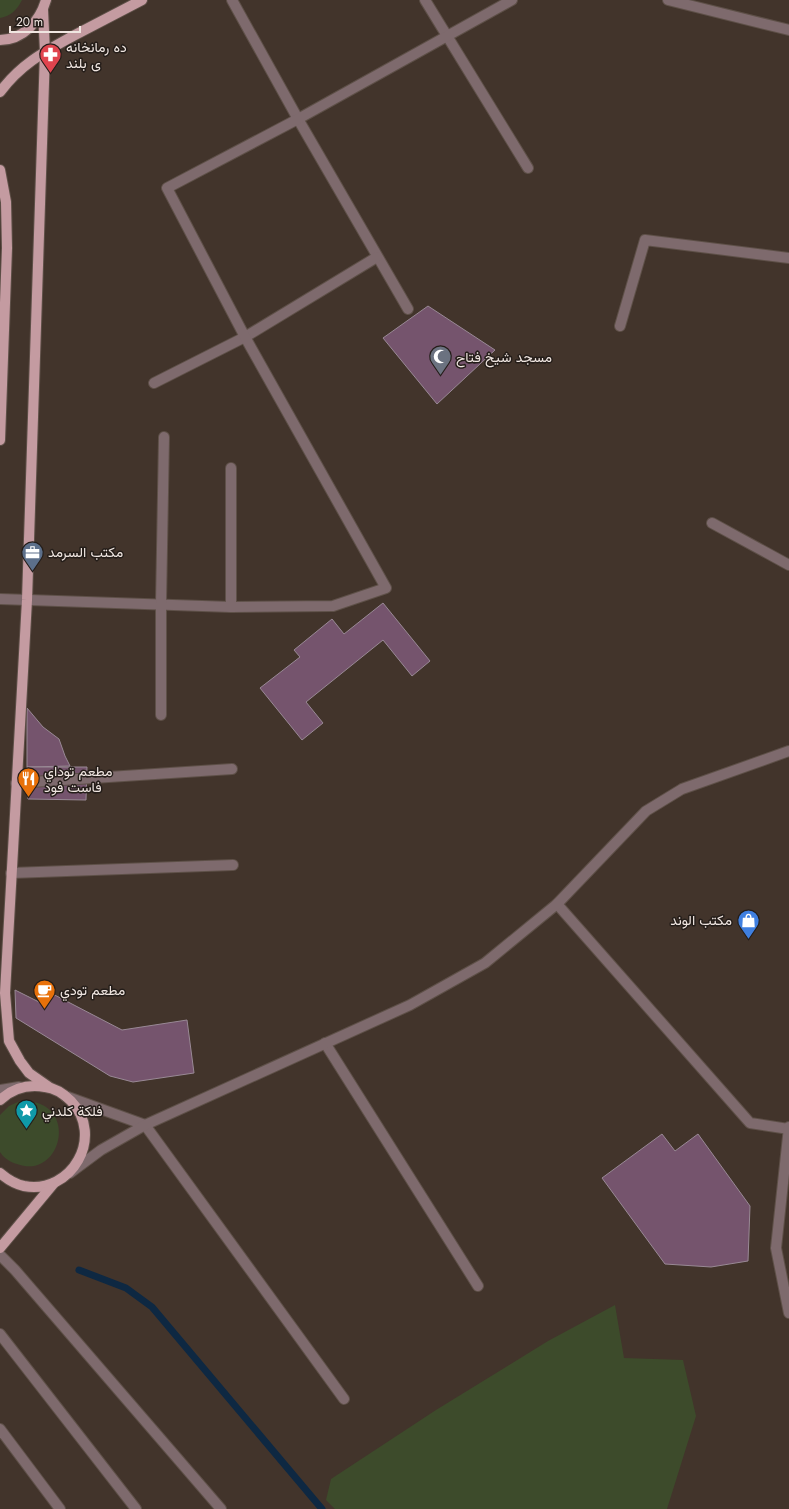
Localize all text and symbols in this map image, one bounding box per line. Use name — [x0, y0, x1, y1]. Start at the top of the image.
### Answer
scale bar — [10, 8, 80, 34]
text: 20 m — [16, 13, 43, 31]
place label: ده رمانخانه ى بلند — [66, 37, 127, 73]
pharmacy icon: ده رمانخانه ى بلند — [37, 42, 63, 75]
mosque icon: مسجد شيخ فتاح — [427, 344, 453, 377]
place label: مسجد شيخ فتاح — [456, 347, 552, 368]
office icon: مكتب السرمد — [20, 539, 46, 572]
place label: مكتب السرمد — [48, 542, 123, 562]
place label: مطعم توداي فاست فود — [44, 761, 112, 797]
restaurant icon: مطعم توداي فاست فود — [16, 766, 42, 799]
shop icon: مكتب الوند — [735, 907, 761, 940]
place label: مكتب الوند — [670, 910, 732, 930]
cafe icon: مطعم تودي — [32, 977, 58, 1010]
place label: مطعم تودي — [60, 980, 125, 1002]
place icon: فلكة كلدني — [13, 1098, 39, 1131]
place label: فلكة كلدني — [42, 1101, 103, 1123]

